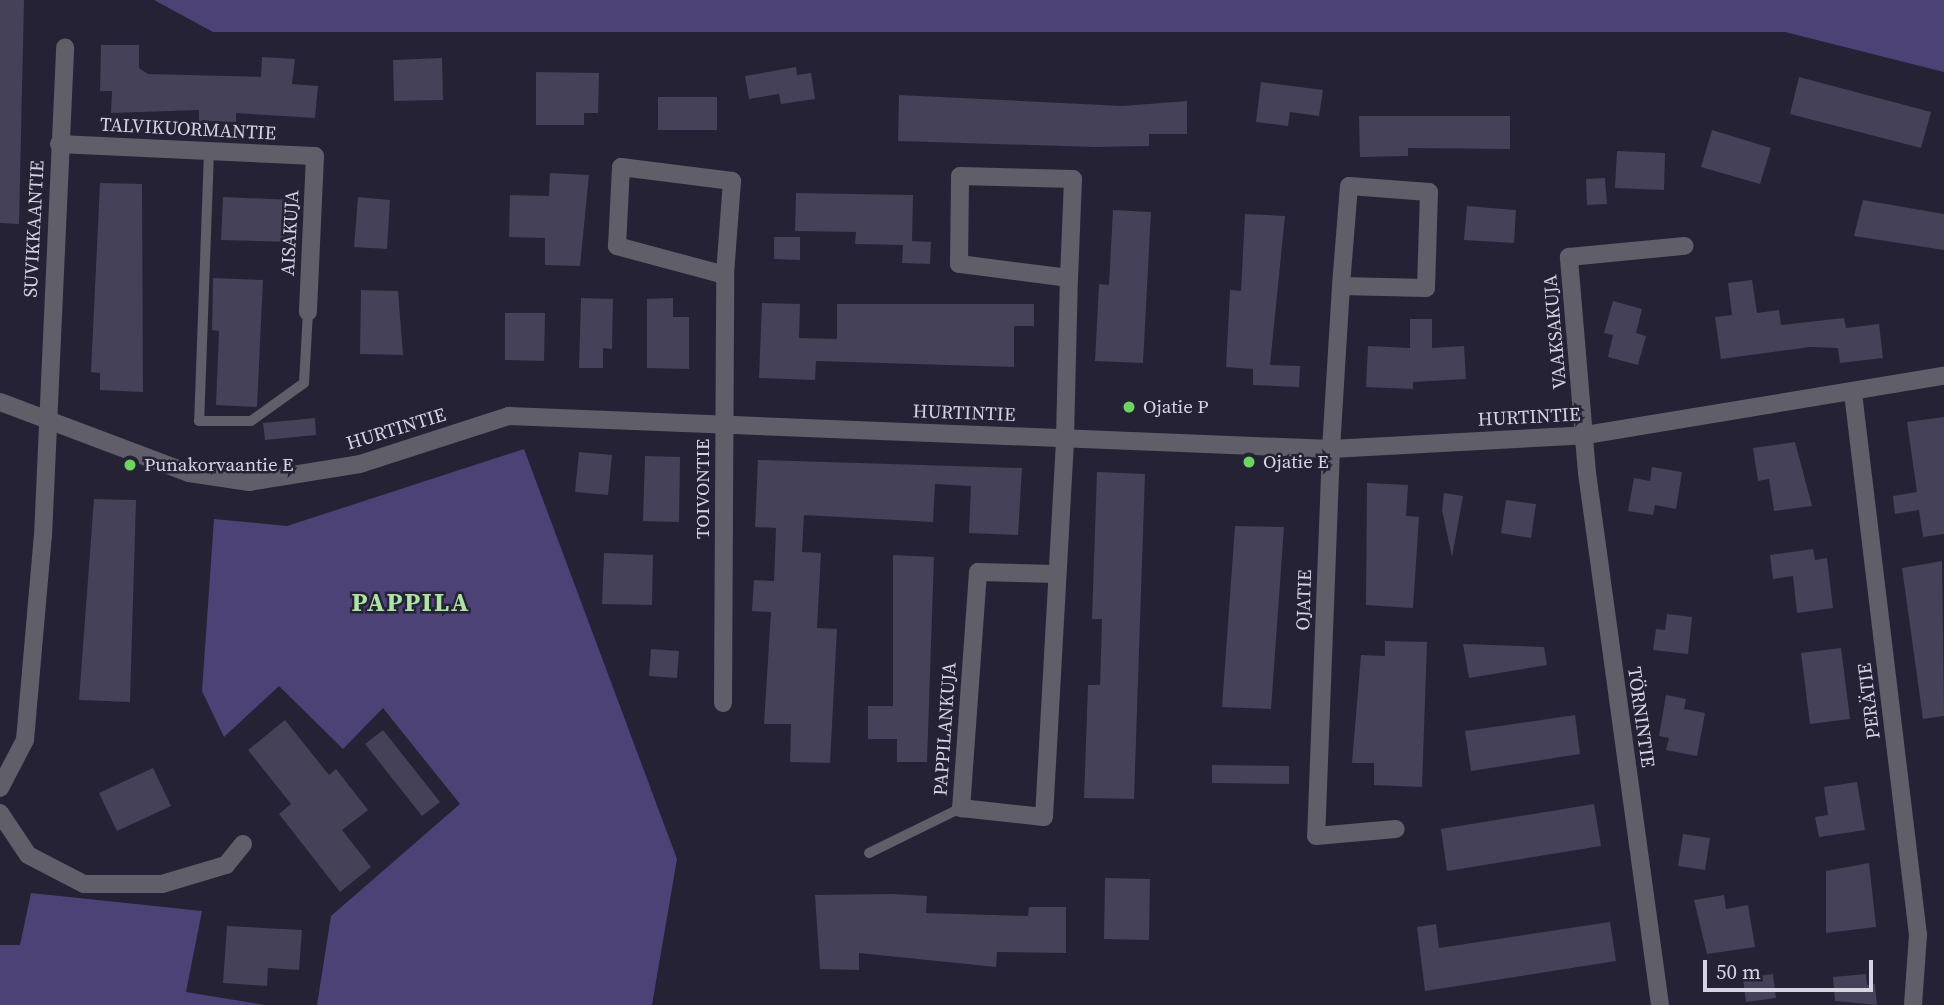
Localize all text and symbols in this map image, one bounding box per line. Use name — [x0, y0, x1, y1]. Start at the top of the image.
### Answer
street label: TALVIKUORMANTIE — [99, 113, 277, 145]
street label: SUVIKKAANTIE — [19, 160, 49, 298]
street label: AISAKUJA — [276, 189, 304, 277]
street label: VAAKSAKUJA — [1539, 274, 1571, 390]
place label: Ojatie P — [1143, 396, 1209, 418]
marker: Ojatie P — [1121, 399, 1137, 415]
street label: HURTINTIE — [912, 400, 1016, 426]
street label: HURTINTIE — [344, 403, 448, 455]
street label: HURTINTIE — [1477, 403, 1581, 431]
street label: TOIVONTIE — [692, 439, 714, 539]
place label: Ojatie E — [1263, 451, 1329, 473]
place label: Punakorvaantie E — [144, 454, 293, 476]
marker: Ojatie E — [1241, 454, 1257, 470]
marker: Punakorvaantie E — [122, 457, 138, 473]
street label: OJATIE — [1292, 569, 1316, 631]
district label: PAPPILA — [352, 587, 470, 619]
street label: PAPPILANKUJA — [929, 661, 961, 797]
street label: PERÄTIE — [1853, 662, 1885, 740]
street label: TÖRNINTIE — [1623, 665, 1659, 769]
scale bar — [1706, 946, 1876, 990]
text: 50 m — [1716, 957, 1761, 986]

